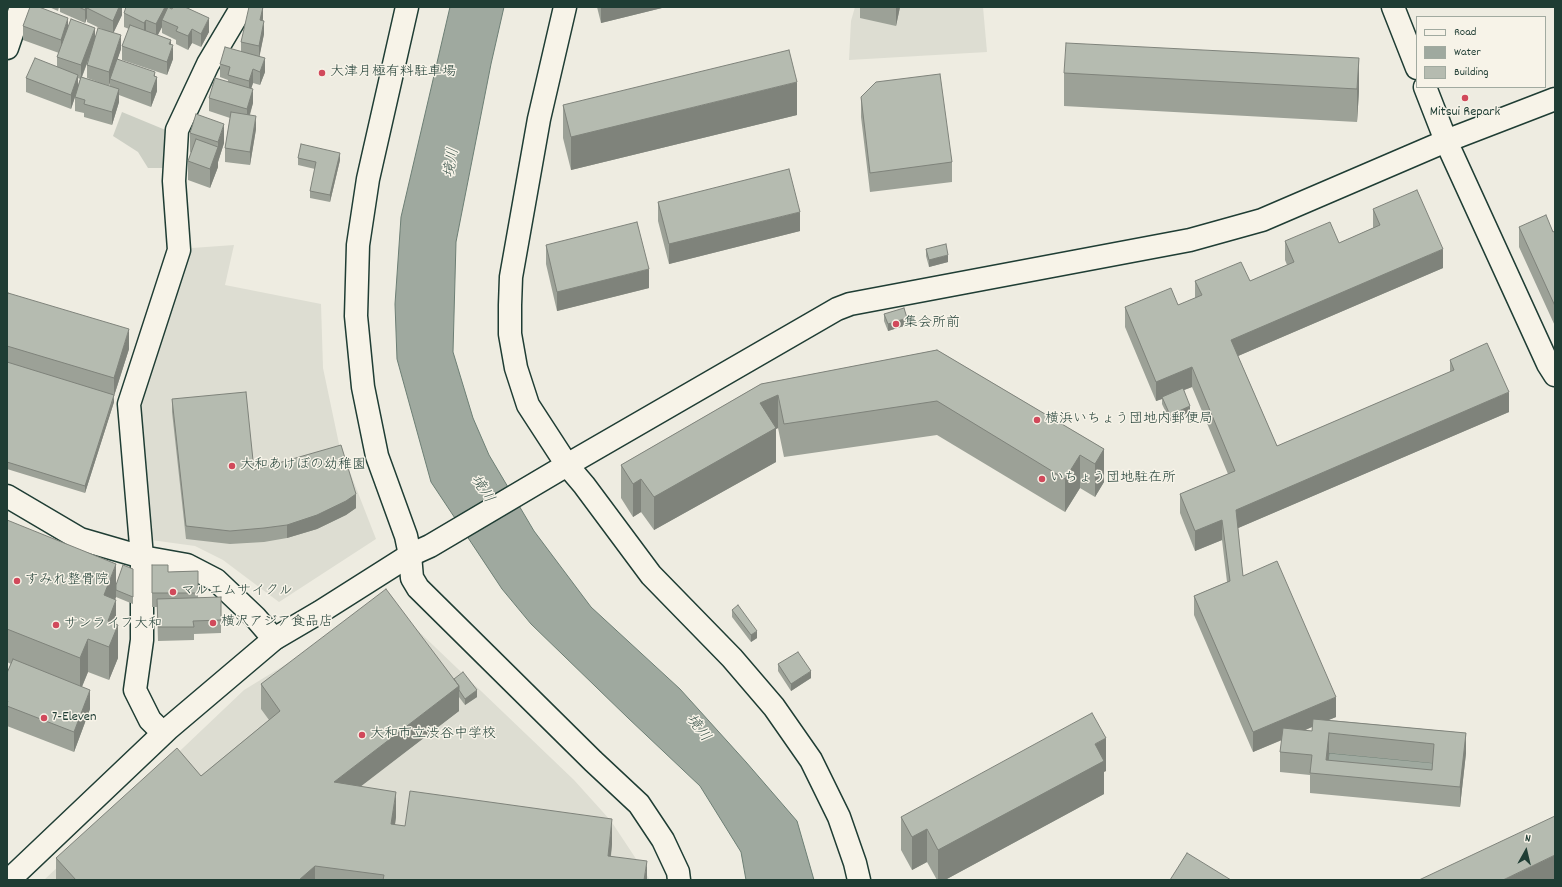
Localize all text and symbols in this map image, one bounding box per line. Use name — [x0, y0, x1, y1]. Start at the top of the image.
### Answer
legend — [1416, 16, 1546, 88]
text: Road — [1454, 24, 1476, 41]
text: Water — [1454, 44, 1481, 61]
text: Building — [1454, 64, 1489, 81]
place label: 大津月極有料駐車場 — [330, 65, 456, 81]
marker: 大津月極有料駐車場 — [317, 68, 327, 78]
marker: Mitsui Repark — [1460, 93, 1470, 103]
place label: Mitsui Repark — [1430, 105, 1500, 121]
water label: 境川 — [442, 147, 464, 179]
place label: 集会所前 — [904, 316, 960, 332]
marker: 集会所前 — [891, 319, 901, 329]
place label: 横浜いちょう団地内郵便局 — [1045, 412, 1213, 428]
marker: 横浜いちょう団地内郵便局 — [1032, 415, 1042, 425]
place label: 大和あけぼの幼稚園 — [240, 458, 366, 474]
marker: 大和あけぼの幼稚園 — [227, 461, 237, 471]
place label: いちょう団地駐在所 — [1050, 471, 1176, 487]
water label: 境川 — [465, 473, 497, 507]
marker: いちょう団地駐在所 — [1037, 474, 1047, 484]
place label: すみれ整骨院 — [25, 573, 109, 589]
marker: すみれ整骨院 — [12, 576, 22, 586]
place label: マルエムサイクル — [181, 584, 293, 600]
marker: マルエムサイクル — [168, 587, 178, 597]
place label: 横沢アジア食品店 — [221, 615, 333, 631]
place label: サンライフ大和 — [64, 617, 162, 633]
marker: 横沢アジア食品店 — [208, 618, 218, 628]
marker: サンライフ大和 — [51, 620, 61, 630]
place label: 7-Eleven — [52, 710, 96, 726]
water label: 境川 — [681, 712, 713, 746]
marker: 7-Eleven — [39, 713, 49, 723]
place label: 大和市立渋谷中学校 — [370, 727, 496, 743]
marker: 大和市立渋谷中学校 — [357, 730, 367, 740]
north arrow — [1506, 831, 1546, 871]
text: N — [1524, 831, 1531, 847]

